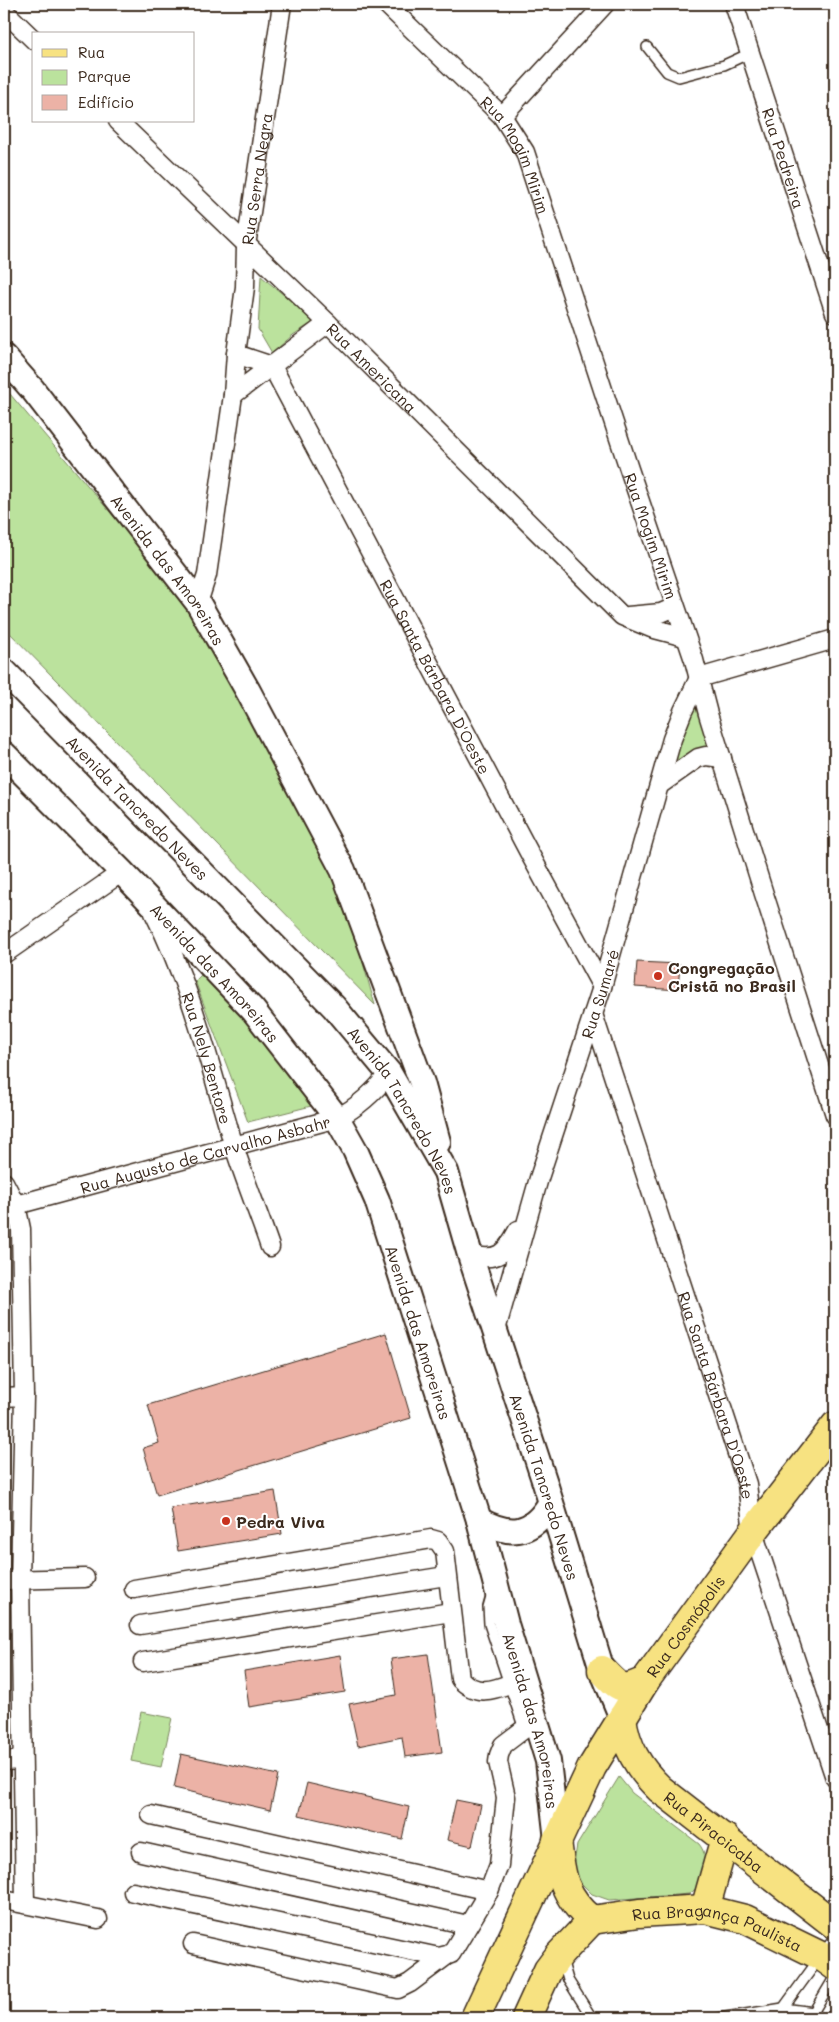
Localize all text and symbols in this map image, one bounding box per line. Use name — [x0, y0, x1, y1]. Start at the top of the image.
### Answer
legend — [32, 32, 195, 122]
text: Rua — [78, 42, 105, 62]
text: Parque — [78, 66, 131, 86]
street label: Rua Mogim Mirim — [477, 91, 555, 216]
text: Edifício — [78, 92, 134, 112]
street label: Rua Pedreira — [758, 105, 811, 211]
street label: Rua Serra Negra — [236, 111, 276, 246]
street label: Rua Americana — [323, 318, 422, 417]
street label: Rua Mogim Mirim — [621, 470, 683, 601]
street label: Avenida das Amoreiras — [107, 490, 230, 649]
street label: Rua Santa Bárbara D'Oeste — [376, 575, 496, 777]
street label: Avenida Tancredo Neves — [62, 730, 214, 884]
street label: Avenida das Amoreiras — [146, 898, 284, 1046]
street label: Rua Sumaré — [575, 946, 623, 1041]
place label: Congregação Cristã no Brasil — [668, 957, 796, 996]
marker: Congregação Cristã no Brasil — [652, 970, 664, 982]
street label: Rua Nely Bentore — [178, 989, 237, 1126]
street label: Avenida Tancredo Neves — [344, 1022, 462, 1196]
street label: Rua Augusto de Carvalho Asbahr — [78, 1110, 333, 1198]
street label: Avenida das Amoreiras — [381, 1242, 457, 1422]
street label: Rua Santa Bárbara D'Oeste — [674, 1289, 759, 1500]
street label: Avenida Tancredo Neves — [506, 1391, 584, 1583]
place label: Pedra Viva — [236, 1511, 325, 1532]
marker: Pedra Viva — [220, 1515, 232, 1527]
street label: Rua Cosmópolis — [641, 1571, 729, 1681]
street label: Avenida das Amoreiras — [499, 1630, 564, 1810]
street label: Rua Piracicaba — [660, 1786, 768, 1877]
street label: Rua Bragança Paulista — [631, 1898, 806, 1956]

